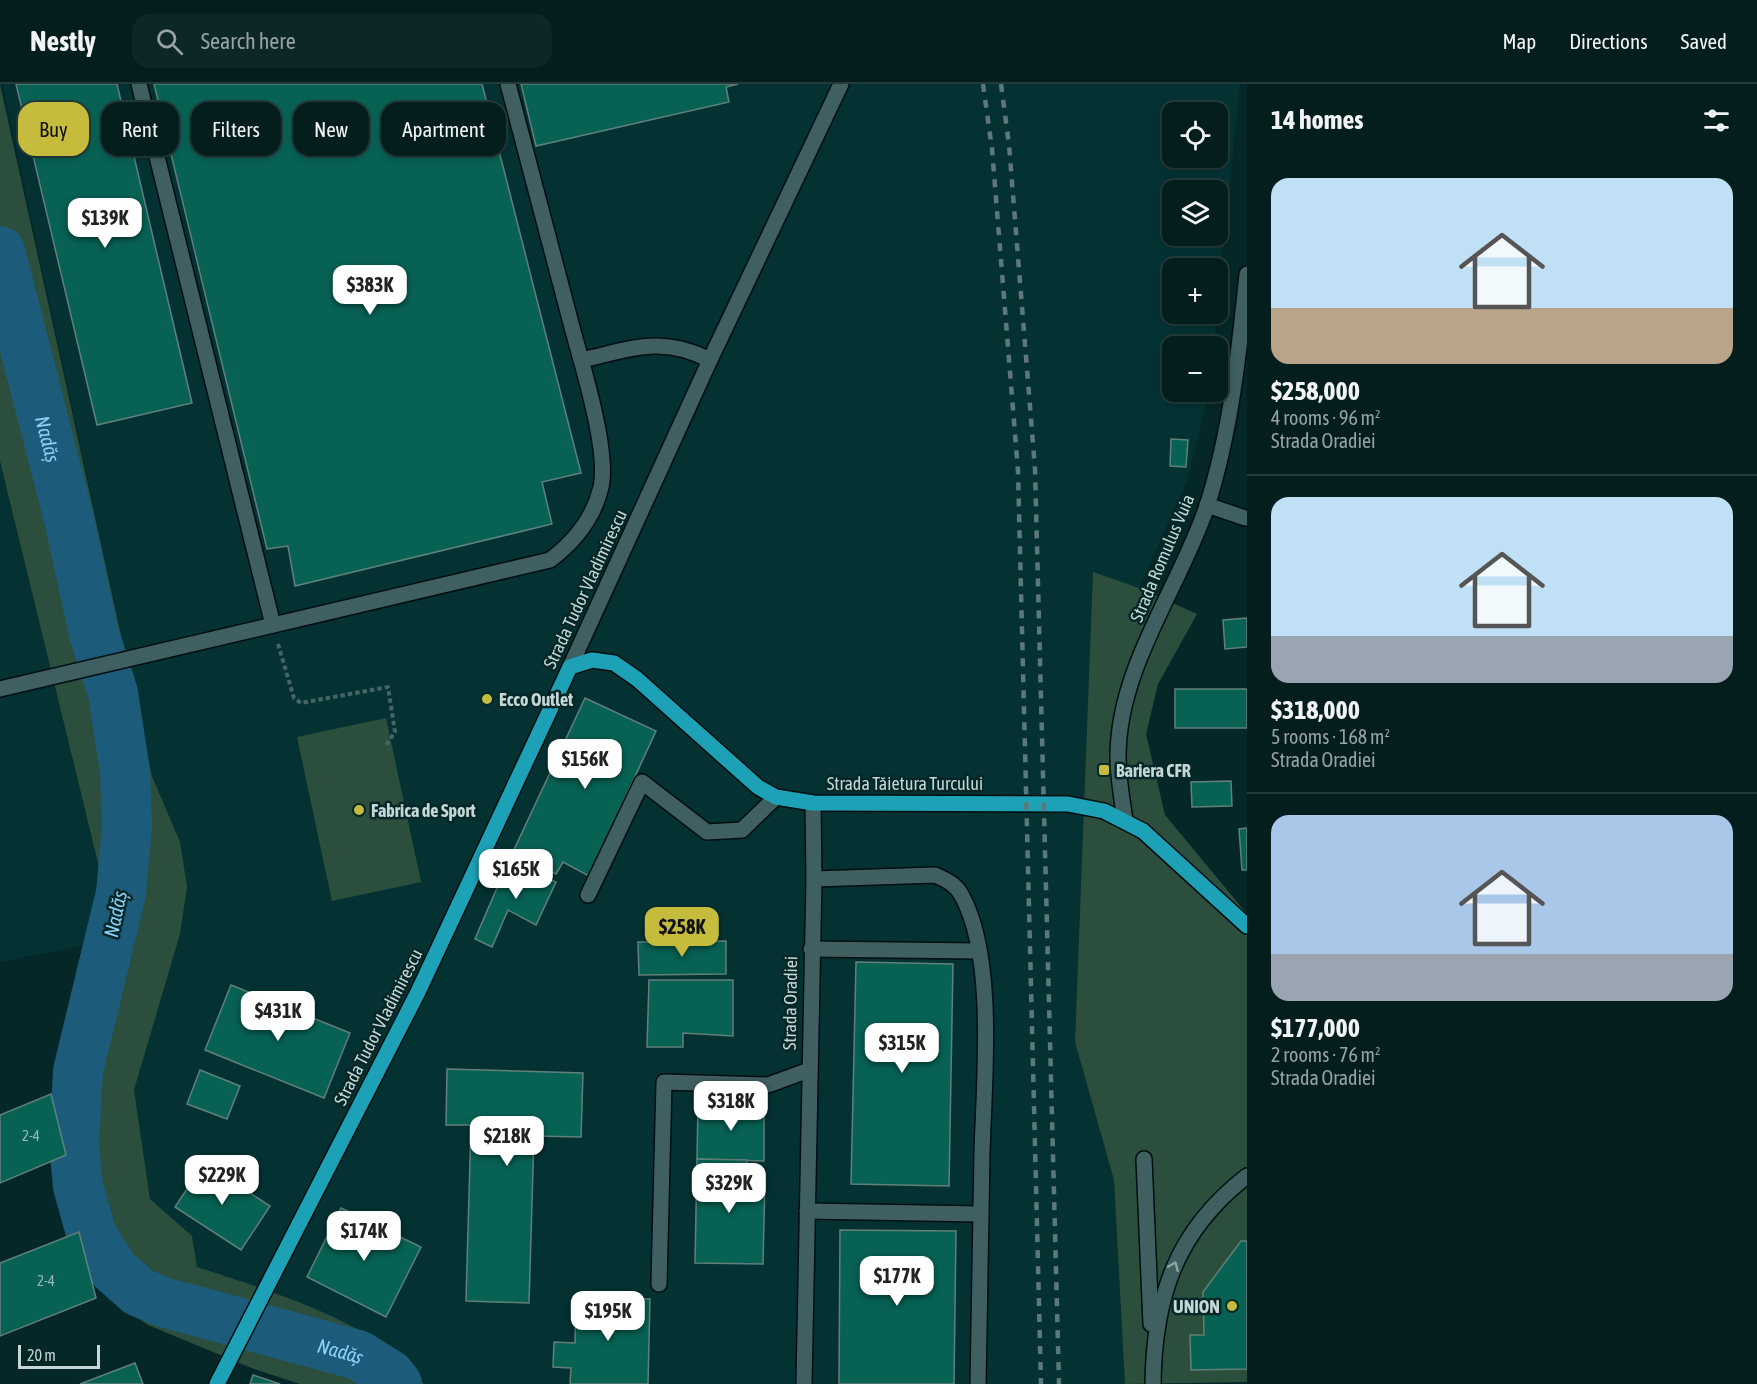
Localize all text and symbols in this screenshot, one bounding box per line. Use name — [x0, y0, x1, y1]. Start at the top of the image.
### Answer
search box — [132, 14, 552, 68]
text: Nestly — [30, 25, 96, 57]
icon: search — [153, 25, 186, 58]
text: Search here — [201, 28, 296, 54]
text: Map — [1502, 29, 1536, 53]
text: Directions — [1569, 29, 1648, 53]
text: Saved — [1681, 29, 1727, 53]
chip: Buy — [18, 102, 89, 156]
chip: Rent — [101, 102, 179, 156]
chip: Filters — [191, 102, 281, 156]
chip: New — [293, 102, 369, 156]
chip: Apartment — [381, 102, 506, 156]
map controls — [1162, 102, 1228, 402]
button: locate — [1162, 102, 1228, 168]
icon: filters — [1700, 104, 1733, 137]
text: 14 homes — [1271, 105, 1364, 135]
button: layers — [1162, 180, 1228, 246]
pin: $139K — [63, 198, 147, 249]
text: $139K — [82, 206, 128, 229]
icon: home — [1448, 217, 1556, 325]
button: + — [1162, 258, 1228, 324]
pin: $383K — [328, 265, 412, 316]
text: $383K — [347, 273, 393, 296]
button: − — [1162, 336, 1228, 402]
text: $258,000 — [1271, 376, 1360, 406]
text: 4 rooms · 96 m² — [1271, 406, 1381, 429]
water label: Nadăș — [31, 413, 65, 464]
text: Strada Oradiei — [1271, 429, 1376, 452]
street label: Strada Romulus Vuia — [1126, 491, 1198, 625]
street label: Strada Tudor Vladimirescu — [539, 506, 631, 672]
icon: home — [1448, 536, 1556, 644]
place label: Ecco Outlet — [499, 689, 574, 710]
marker: Ecco Outlet — [480, 692, 494, 706]
text: $318,000 — [1271, 695, 1360, 725]
text: 5 rooms · 168 m² — [1271, 725, 1390, 748]
pin: $156K — [543, 739, 627, 790]
text: $156K — [562, 747, 608, 770]
text: Strada Oradiei — [1271, 748, 1376, 771]
place label: Bariera CFR — [1116, 760, 1191, 781]
marker: Bariera CFR — [1097, 763, 1111, 777]
street label: Strada Tăietura Turcului — [827, 773, 983, 794]
place label: Fabrica de Sport — [371, 800, 477, 821]
marker: Fabrica de Sport — [352, 803, 366, 817]
pin: $165K — [474, 849, 558, 900]
icon: home — [1448, 854, 1556, 962]
text: $165K — [493, 857, 539, 880]
water label: Nadăș — [99, 889, 131, 939]
pin: $258K — [640, 907, 724, 958]
text: $258K — [659, 915, 705, 938]
street label: Strada Tudor Vladimirescu — [329, 945, 427, 1109]
street label: Strada Oradiei — [779, 956, 801, 1050]
pin: $431K — [236, 991, 320, 1042]
text: $431K — [255, 999, 301, 1022]
text: $177,000 — [1271, 1013, 1360, 1043]
pin: $315K — [860, 1023, 944, 1074]
text: $315K — [879, 1031, 925, 1054]
text: 2 rooms · 76 m² — [1271, 1043, 1381, 1066]
text: Strada Oradiei — [1271, 1066, 1376, 1089]
pin: $318K — [689, 1081, 773, 1132]
text: $318K — [708, 1089, 754, 1112]
pin: $218K — [465, 1116, 549, 1167]
text: $218K — [484, 1124, 530, 1147]
house number: 2-4 — [22, 1127, 40, 1144]
pin: $229K — [180, 1155, 264, 1206]
text: $229K — [199, 1163, 245, 1186]
pin: $329K — [687, 1163, 771, 1214]
text: $329K — [706, 1171, 752, 1194]
pin: $174K — [322, 1211, 406, 1262]
text: $174K — [341, 1219, 387, 1242]
pin: $177K — [855, 1256, 939, 1307]
one-way arrow — [1167, 1261, 1179, 1272]
text: $177K — [874, 1264, 920, 1287]
house number: 2-4 — [37, 1272, 55, 1289]
pin: $195K — [566, 1291, 650, 1342]
place label: UNION — [1173, 1296, 1220, 1317]
text: $195K — [585, 1299, 631, 1322]
marker: UNION — [1225, 1299, 1239, 1313]
water label: Nadăș — [315, 1333, 369, 1368]
scale bar — [18, 1342, 100, 1370]
text: 20 m — [27, 1346, 56, 1364]

